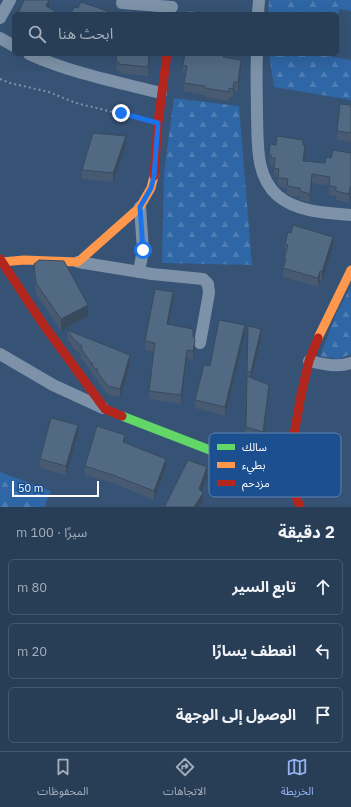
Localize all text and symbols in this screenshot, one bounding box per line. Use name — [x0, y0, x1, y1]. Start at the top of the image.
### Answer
search box — [12, 12, 339, 56]
icon: search — [26, 23, 48, 45]
text: ابحث هنا — [58, 24, 113, 43]
route end — [112, 104, 130, 122]
route start — [134, 241, 152, 259]
legend — [209, 433, 341, 497]
text: سالك — [242, 440, 267, 454]
text: بطيء — [242, 458, 265, 475]
text: مزدحم — [242, 476, 270, 492]
scale bar — [12, 479, 99, 498]
text: 50 m — [18, 481, 43, 495]
text: 2 دقيقة — [278, 521, 335, 543]
text: سيرًا · 100 m — [16, 524, 87, 541]
icon: ahead — [312, 576, 334, 598]
text: تابع السير — [232, 577, 296, 596]
text: 80 m — [17, 579, 47, 596]
icon: left — [312, 640, 334, 662]
text: انعطف يسارًا — [212, 641, 296, 660]
text: 20 m — [17, 643, 47, 660]
icon: arrive — [312, 704, 334, 726]
text: الوصول إلى الوجهة — [176, 705, 296, 724]
tab: المحفوظات — [37, 756, 88, 803]
tab: الاتجاهات — [163, 756, 206, 803]
tab: الخريطة — [281, 756, 314, 803]

